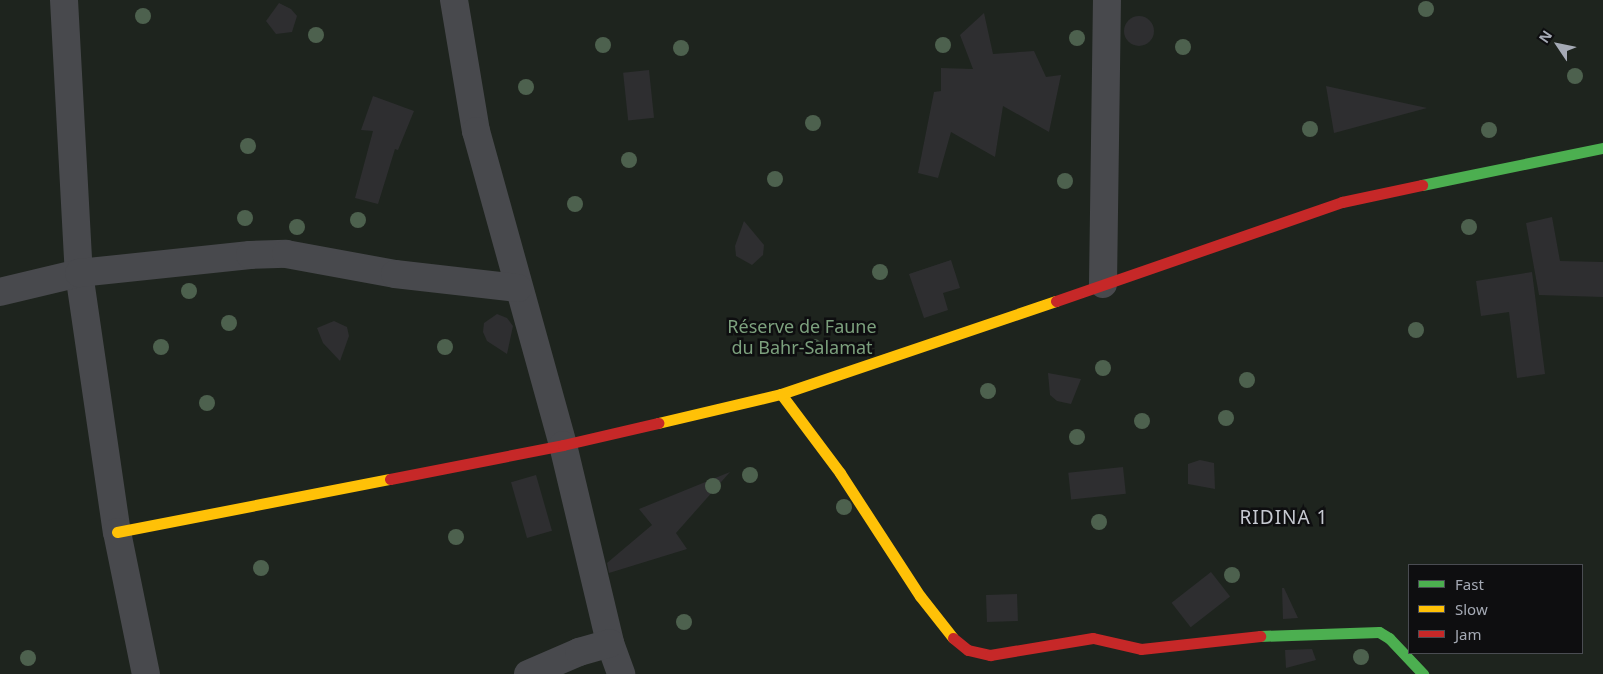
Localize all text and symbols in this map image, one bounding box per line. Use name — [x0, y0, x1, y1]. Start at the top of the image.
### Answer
north arrow — [1533, 20, 1583, 70]
text: N — [1534, 26, 1556, 46]
park label: Réserve de Faune du Bahr-Salamat — [727, 316, 877, 358]
district label: RIDINA 1 — [1239, 507, 1329, 529]
legend — [1408, 564, 1583, 654]
text: Fast — [1455, 574, 1484, 594]
text: Slow — [1455, 599, 1488, 619]
text: Jam — [1455, 624, 1482, 644]

